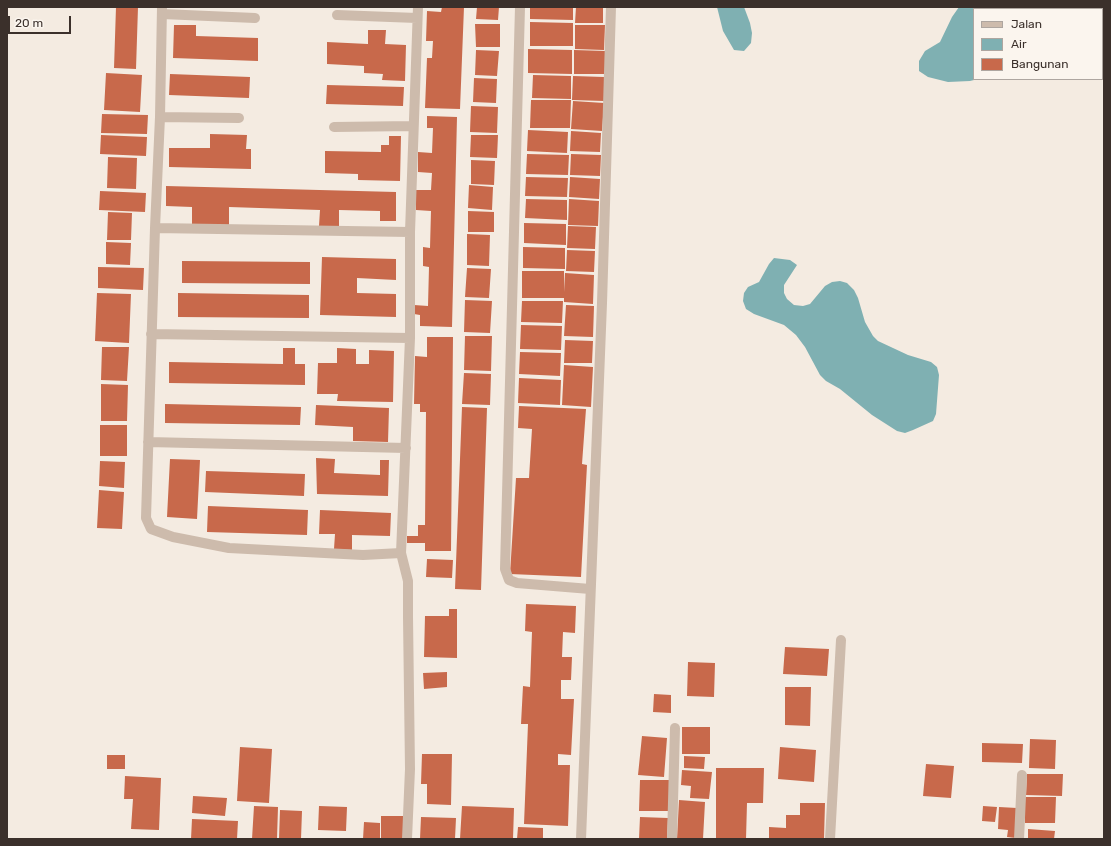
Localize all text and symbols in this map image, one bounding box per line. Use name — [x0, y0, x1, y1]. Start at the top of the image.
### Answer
scale bar — [10, 8, 73, 34]
legend — [973, 8, 1103, 80]
text: 20 m — [15, 16, 43, 30]
text: Jalan — [1011, 17, 1042, 31]
text: Air — [1011, 37, 1027, 51]
text: Bangunan — [1011, 57, 1068, 71]

